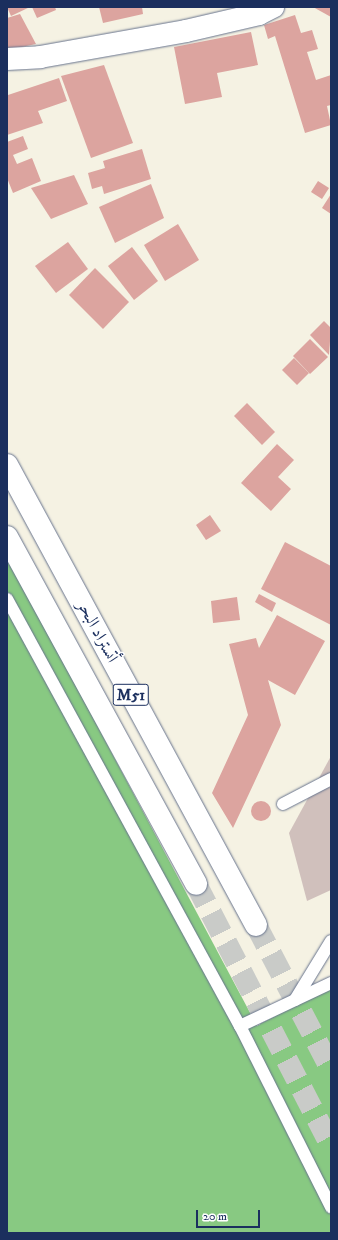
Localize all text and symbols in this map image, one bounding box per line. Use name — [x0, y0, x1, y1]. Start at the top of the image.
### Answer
street label: أتستراد البحر — [72, 597, 122, 667]
road number: M51 — [112, 681, 150, 709]
scale bar — [198, 1202, 262, 1228]
text: 20 m — [203, 1209, 227, 1224]

